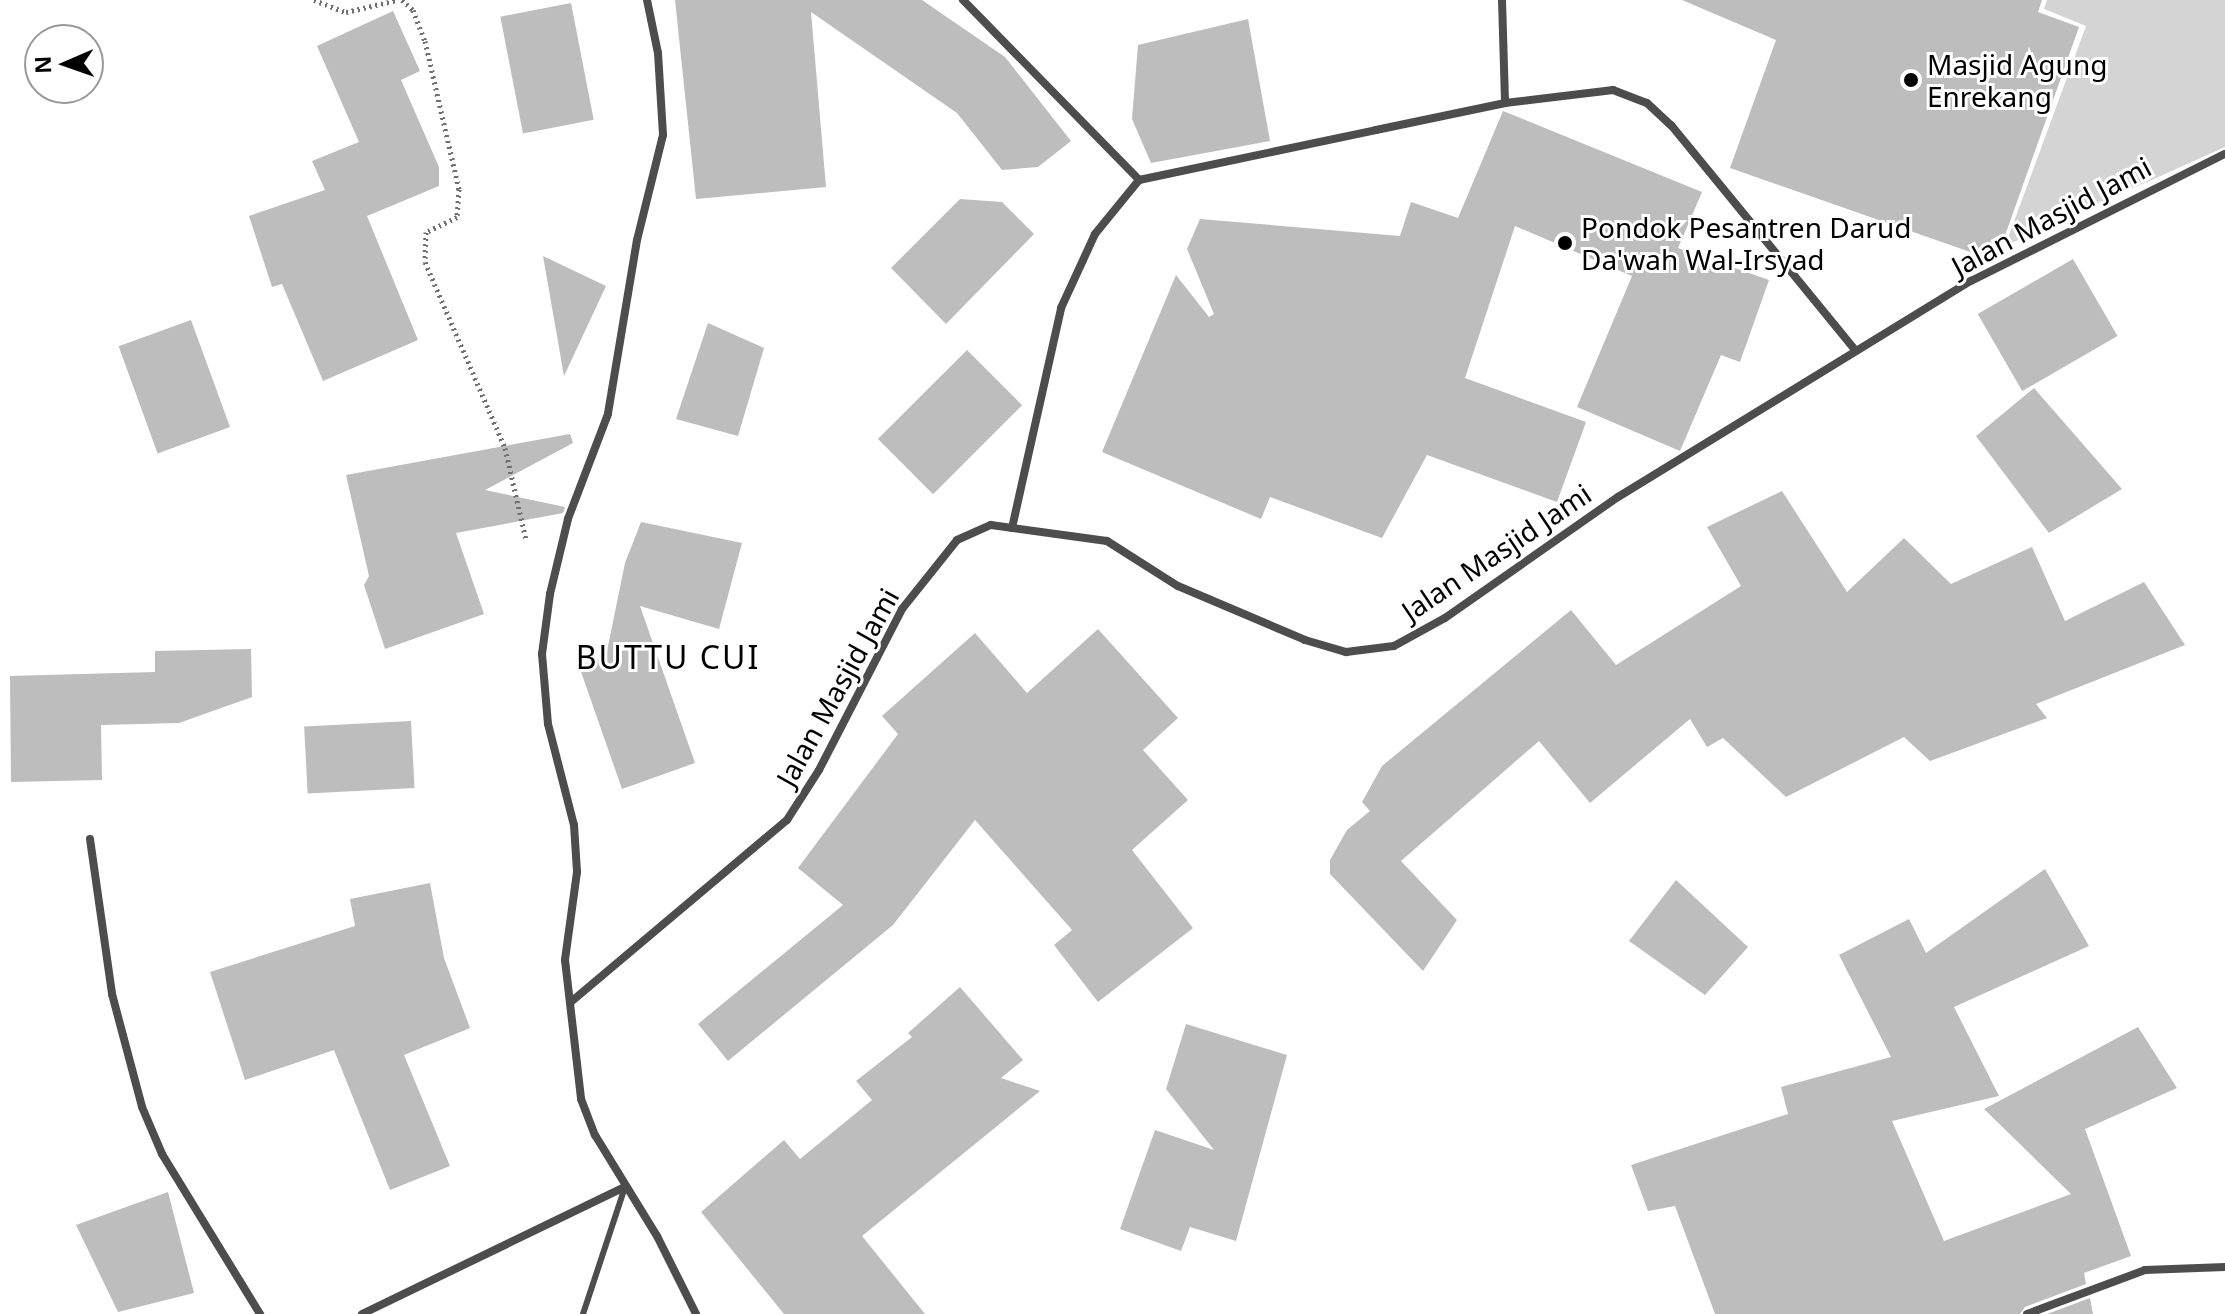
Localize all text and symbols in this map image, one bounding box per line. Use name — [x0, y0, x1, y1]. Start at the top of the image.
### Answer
north arrow — [24, 24, 104, 104]
place label: Masjid Agung Enrekang — [1927, 47, 2107, 113]
text: N — [27, 55, 57, 74]
marker: Masjid Agung Enrekang — [1902, 71, 1920, 89]
street label: Jalan Masjid Jami — [1946, 149, 2156, 283]
place label: Pondok Pesantren Darud Da'wah Wal-Irsyad — [1581, 210, 1911, 276]
marker: Pondok Pesantren Darud Da'wah Wal-Irsyad — [1556, 234, 1574, 252]
street label: Jalan Masjid Jami — [1395, 476, 1597, 628]
street label: Jalan Masjid Jami — [769, 582, 905, 792]
district label: BUTTU CUI — [576, 638, 760, 676]

